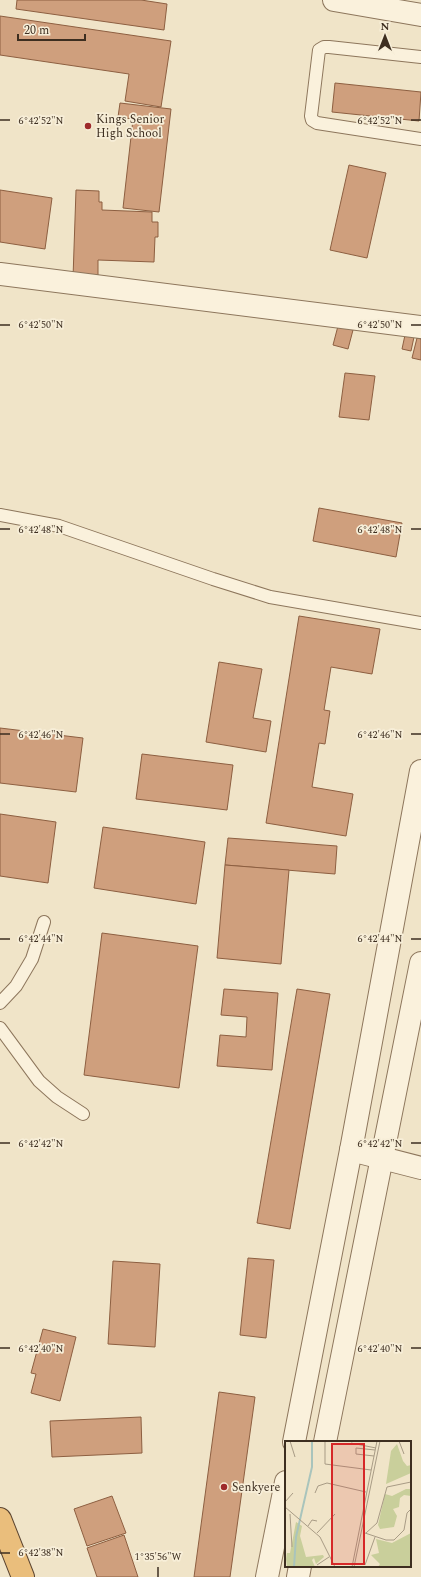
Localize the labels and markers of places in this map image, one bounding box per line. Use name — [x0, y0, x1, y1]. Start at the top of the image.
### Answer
place label: Kings Senior High School — [96, 110, 164, 143]
marker: Kings Senior High School — [83, 121, 93, 131]
place label: Senkyere — [232, 1478, 280, 1497]
marker: Senkyere — [219, 1482, 229, 1492]

